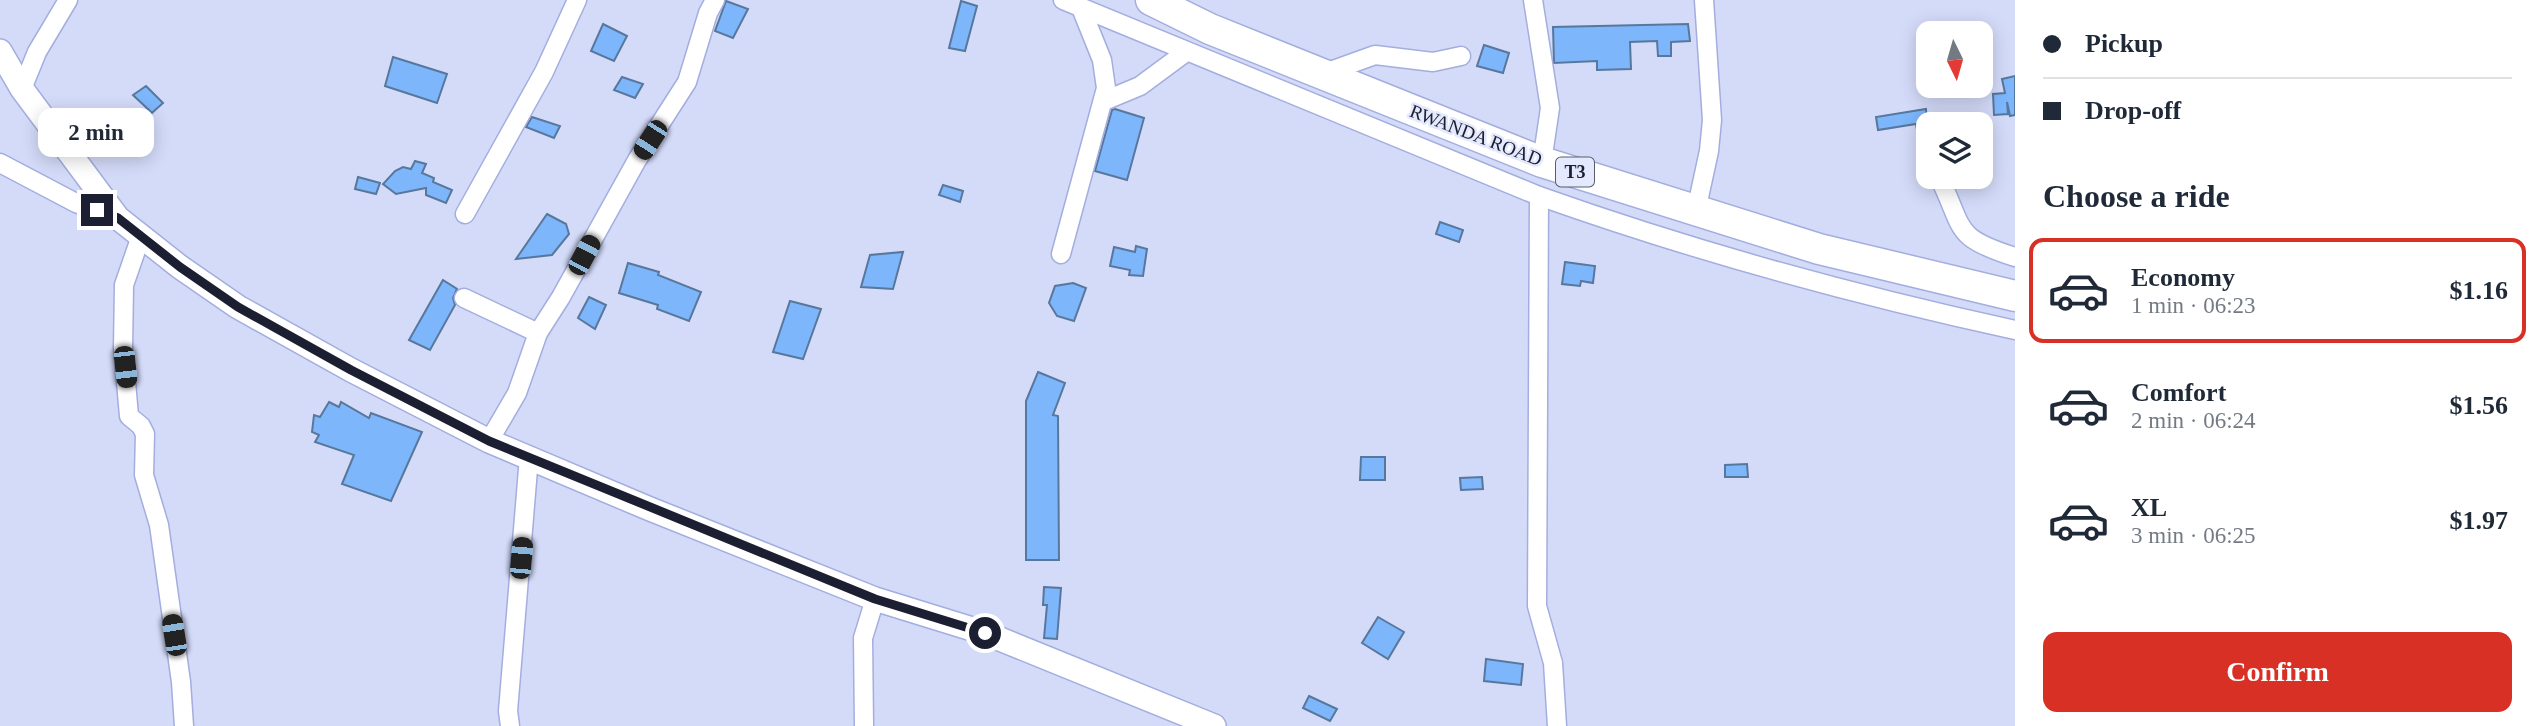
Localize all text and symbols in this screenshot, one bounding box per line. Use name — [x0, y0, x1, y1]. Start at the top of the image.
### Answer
north arrow — [1916, 21, 1993, 98]
map controls — [1916, 21, 1993, 189]
text: Pickup — [2085, 29, 2163, 58]
text: Drop-off — [2085, 96, 2181, 125]
street label: RWANDA ROAD — [1407, 100, 1545, 170]
callout: 2 min — [39, 108, 155, 158]
button: layers — [1916, 112, 1993, 189]
car — [630, 117, 671, 163]
text: 2 min — [68, 120, 124, 145]
road number: T3 — [1556, 158, 1594, 187]
text: Choose a ride — [2043, 178, 2230, 214]
route end — [81, 194, 113, 226]
car — [565, 232, 604, 278]
icon: car — [2047, 259, 2110, 322]
text: Economy — [2131, 263, 2235, 292]
text: $1.16 — [2450, 276, 2508, 305]
text: 1 min · 06:23 — [2131, 293, 2256, 318]
car — [113, 345, 138, 389]
icon: car — [2047, 374, 2110, 437]
text: Comfort — [2131, 378, 2226, 407]
text: $1.56 — [2450, 391, 2508, 420]
text: 2 min · 06:24 — [2131, 408, 2256, 433]
icon: car — [2047, 489, 2110, 552]
text: XL — [2131, 493, 2167, 522]
text: $1.97 — [2450, 506, 2508, 535]
text: 3 min · 06:25 — [2131, 523, 2256, 548]
car — [509, 536, 534, 580]
car — [161, 613, 188, 657]
route start — [969, 617, 1001, 649]
button: Confirm — [2043, 632, 2512, 712]

